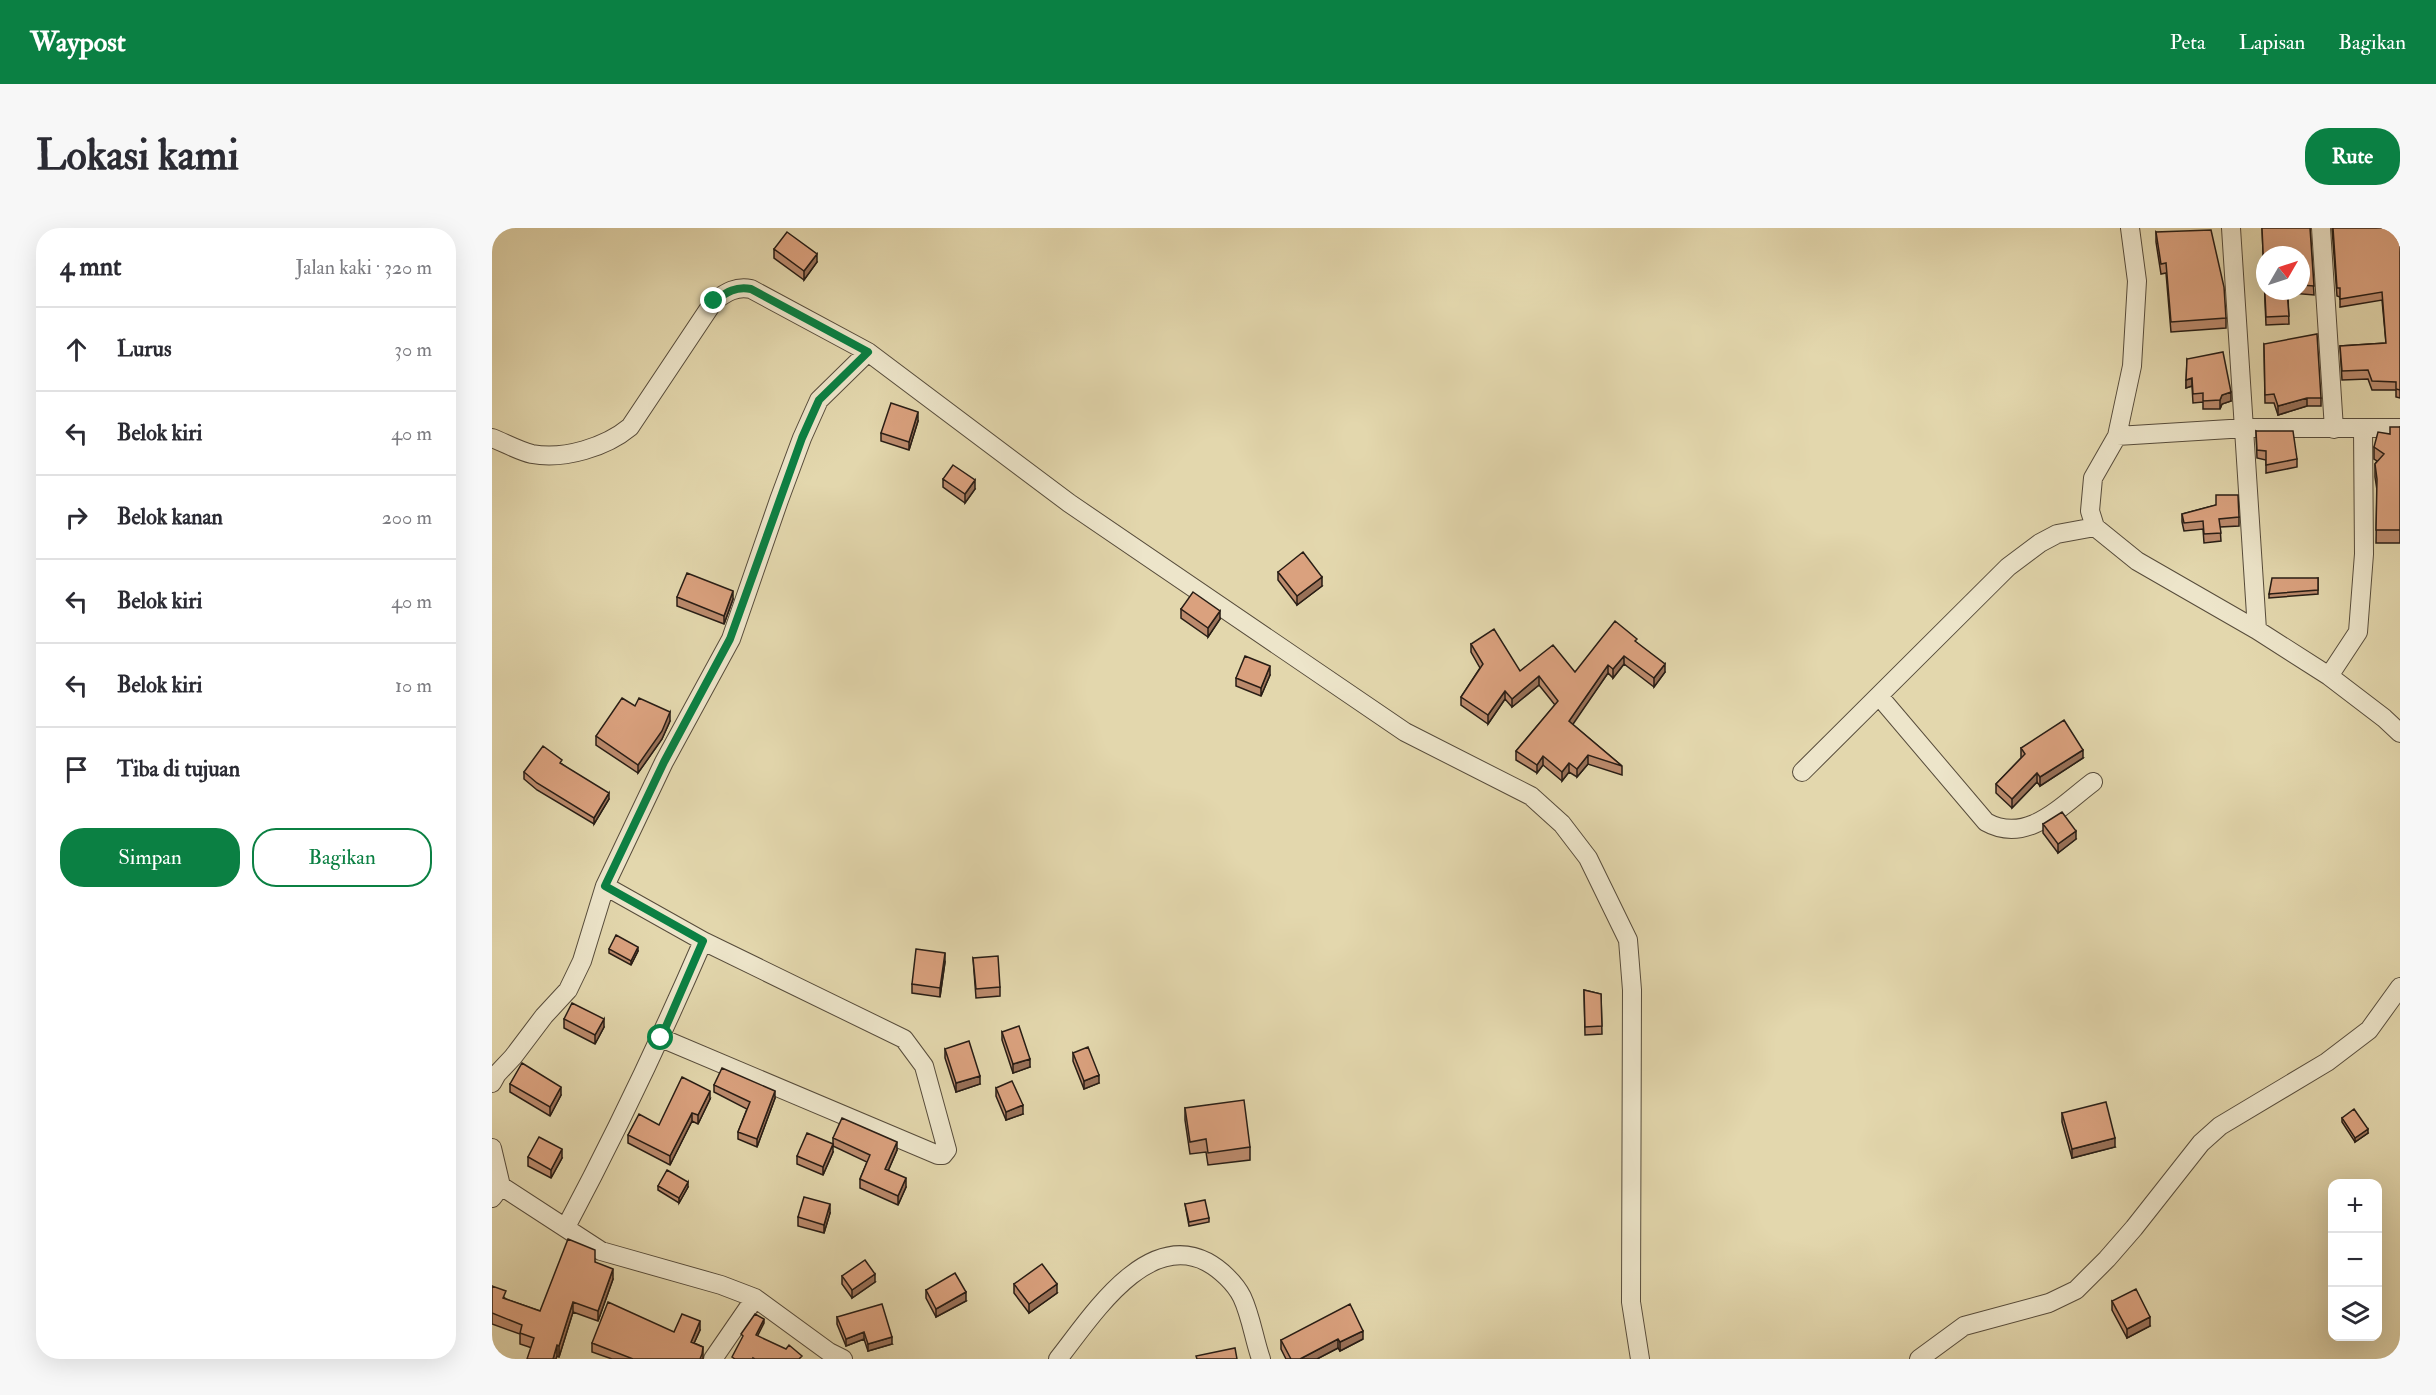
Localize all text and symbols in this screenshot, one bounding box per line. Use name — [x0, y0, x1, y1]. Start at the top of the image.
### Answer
text: Waypost — [30, 25, 126, 60]
text: Peta — [2170, 29, 2206, 56]
text: Lapisan — [2239, 29, 2305, 56]
text: Bagikan — [2338, 29, 2406, 56]
button: Rute — [2305, 128, 2400, 185]
text: Lokasi kami — [36, 130, 239, 182]
north arrow — [2256, 246, 2310, 300]
text: 4 mnt — [60, 251, 121, 283]
text: Jalan kaki · 320 m — [296, 255, 432, 280]
route end — [700, 287, 726, 313]
icon: ahead — [60, 333, 93, 366]
text: Lurus — [117, 335, 171, 363]
text: 30 m — [394, 337, 432, 362]
icon: left — [60, 417, 93, 450]
text: Belok kiri — [117, 419, 202, 447]
text: 40 m — [391, 421, 432, 446]
icon: right — [60, 501, 93, 534]
text: Belok kanan — [117, 503, 223, 531]
text: 200 m — [382, 505, 432, 530]
icon: left — [60, 585, 93, 618]
text: Belok kiri — [117, 587, 202, 615]
text: 40 m — [391, 589, 432, 614]
icon: left — [60, 669, 93, 702]
text: Belok kiri — [117, 671, 202, 699]
text: 10 m — [395, 673, 432, 698]
icon: arrive — [60, 753, 93, 786]
text: Tiba di tujuan — [117, 755, 240, 783]
button: Simpan — [60, 828, 240, 887]
button: Bagikan — [252, 828, 432, 887]
route start — [647, 1024, 673, 1050]
map controls — [2328, 1179, 2382, 1341]
button: + — [2328, 1179, 2382, 1233]
button: − — [2328, 1233, 2382, 1287]
button: layers — [2328, 1287, 2382, 1341]

